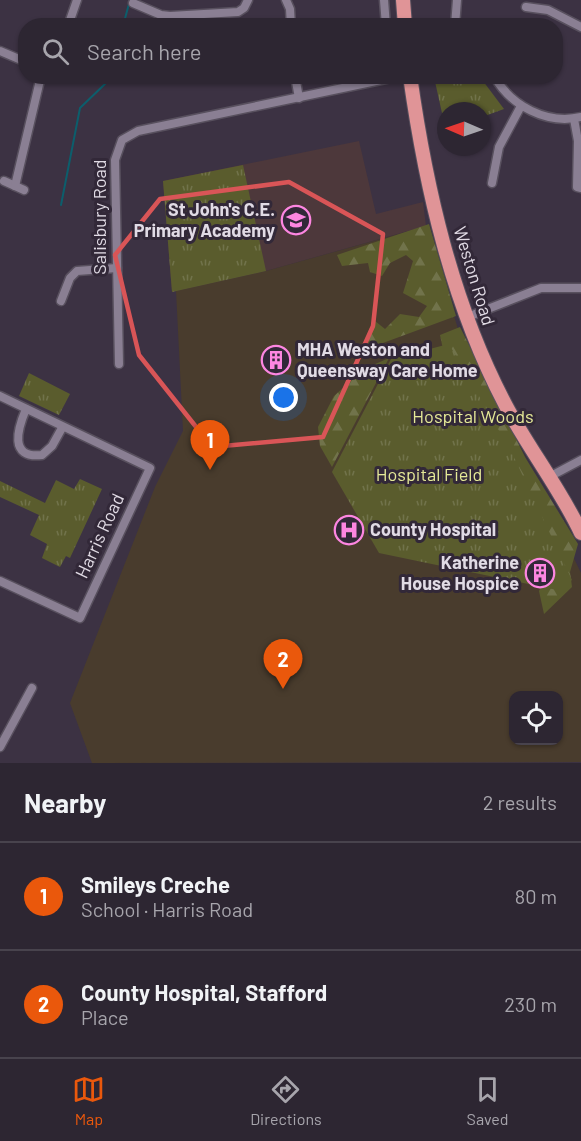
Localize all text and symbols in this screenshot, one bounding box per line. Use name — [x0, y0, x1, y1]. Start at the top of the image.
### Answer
search box — [18, 18, 563, 84]
icon: search — [39, 35, 72, 68]
text: Search here — [87, 38, 201, 64]
north arrow — [437, 102, 491, 156]
street label: Salisbury Road — [88, 159, 110, 275]
place label: St John's C.E. Primary Academy — [134, 198, 275, 241]
school or university icon: St John's C.E. Primary Academy — [280, 204, 312, 236]
street label: Weston Road — [449, 224, 500, 328]
place label: MHA Weston and Queensway Care Home — [297, 338, 478, 381]
building icon: MHA Weston and Queensway Care Home — [260, 344, 292, 376]
your location — [269, 383, 298, 412]
park label: Hospital Woods — [412, 405, 534, 427]
pin: 1 — [190, 420, 230, 470]
park label: Hospital Field — [376, 463, 482, 485]
street label: Harris Road — [70, 490, 128, 581]
hospital icon: County Hospital — [333, 514, 365, 546]
place label: County Hospital — [370, 518, 496, 540]
place label: Katherine House Hospice — [401, 551, 519, 594]
building icon: Katherine House Hospice — [524, 557, 556, 589]
pin: 2 — [264, 640, 302, 689]
map controls — [509, 691, 563, 745]
button: locate — [509, 691, 563, 745]
text: Nearby — [24, 787, 106, 818]
text: 2 results — [483, 790, 557, 814]
text: Smileys Creche — [81, 871, 230, 897]
text: 1 — [40, 884, 47, 908]
text: 80 m — [515, 884, 557, 908]
text: School · Harris Road — [81, 897, 253, 921]
text: County Hospital, Stafford — [81, 979, 327, 1005]
text: 2 — [38, 992, 49, 1016]
text: 230 m — [504, 992, 557, 1016]
text: Place — [81, 1005, 129, 1029]
tab: Map — [72, 1073, 105, 1128]
tab: Directions — [250, 1073, 322, 1128]
tab: Saved — [467, 1073, 509, 1128]

